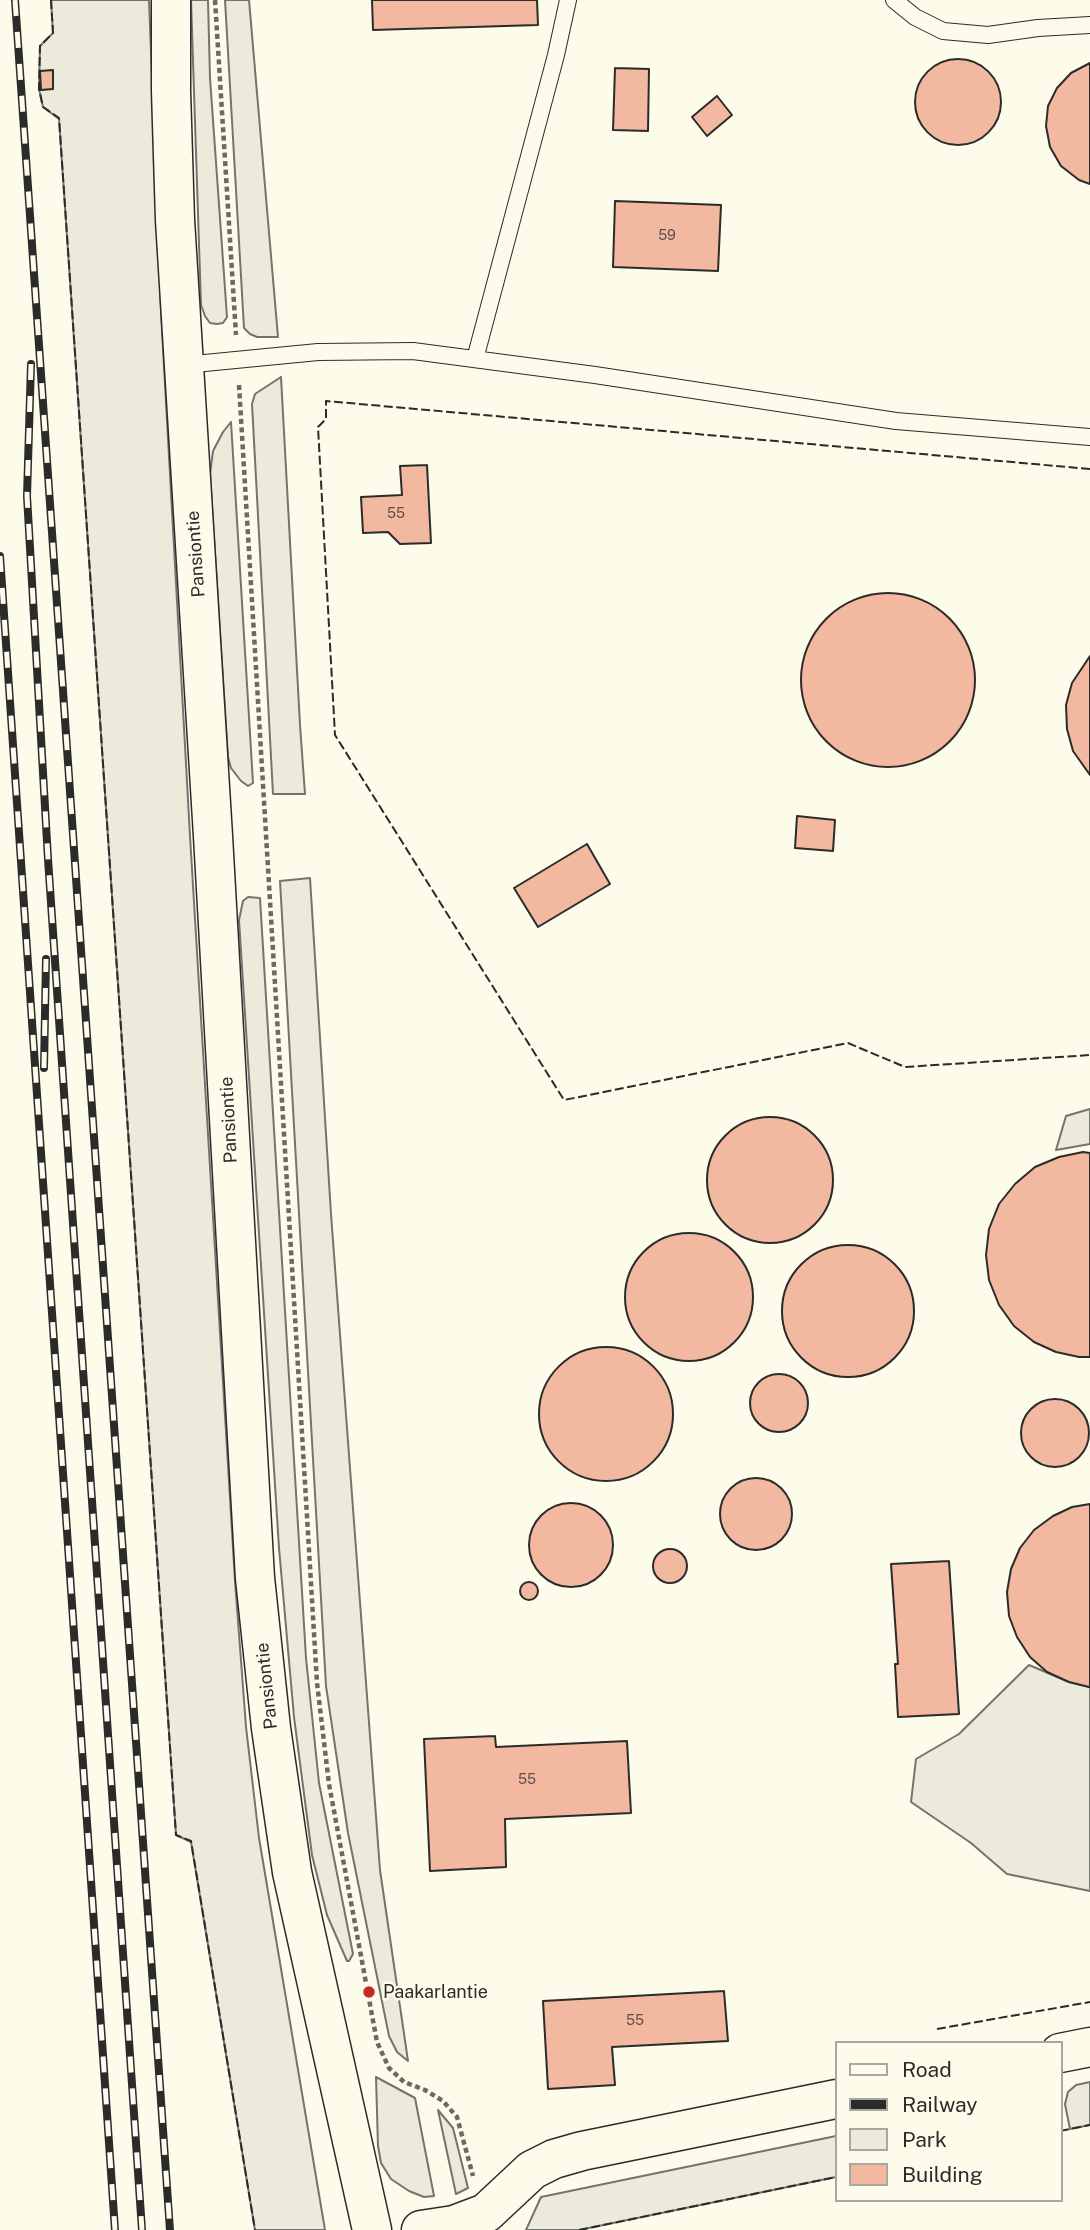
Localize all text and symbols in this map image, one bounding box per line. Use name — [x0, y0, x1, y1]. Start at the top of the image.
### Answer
house number: 59 — [658, 228, 676, 244]
house number: 55 — [387, 506, 405, 522]
street label: Pansiontie — [182, 510, 210, 598]
street label: Pansiontie — [216, 1076, 242, 1164]
street label: Pansiontie — [252, 1642, 282, 1730]
house number: 55 — [518, 1772, 536, 1788]
place label: Paakarlantie — [383, 1981, 488, 2003]
marker: Paakarlantie — [361, 1984, 377, 2000]
house number: 55 — [626, 2013, 644, 2029]
legend — [834, 2041, 1062, 2202]
text: Road — [902, 2057, 952, 2082]
text: Railway — [902, 2092, 978, 2117]
text: Park — [902, 2127, 947, 2152]
text: Building — [902, 2162, 983, 2187]

